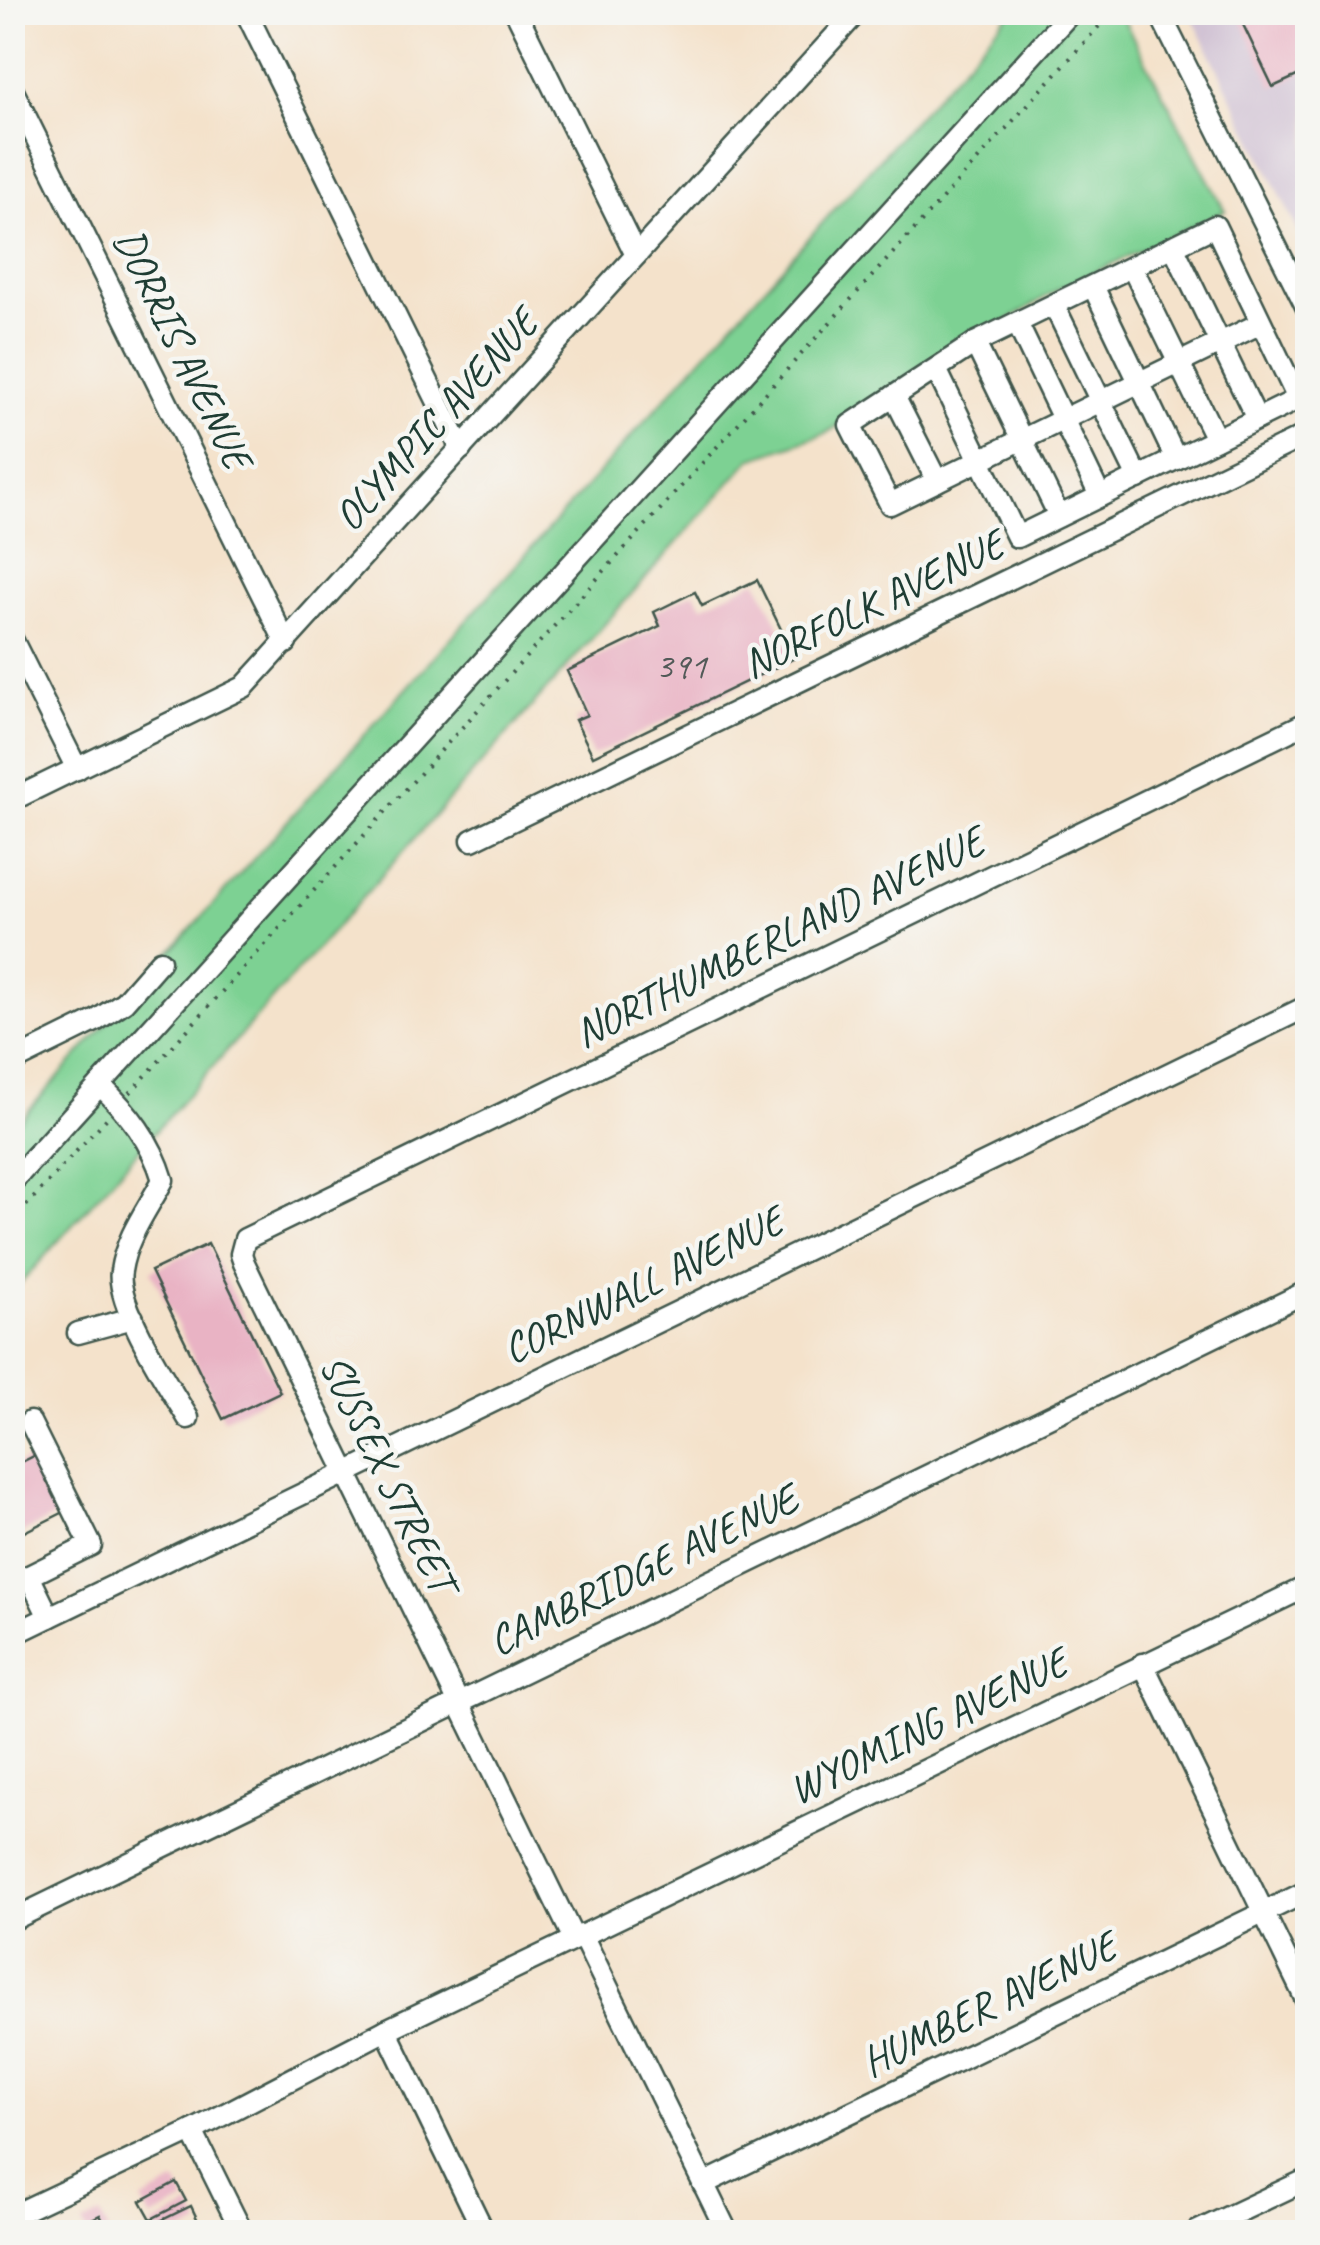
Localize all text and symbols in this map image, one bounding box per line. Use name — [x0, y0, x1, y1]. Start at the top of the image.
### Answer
street label: DORRIS AVENUE — [102, 220, 266, 482]
street label: OLYMPIC AVENUE — [322, 294, 553, 542]
street label: NORFOLK AVENUE — [733, 516, 1017, 690]
house number: 391 — [655, 642, 709, 689]
street label: NORTHUMBERLAND AVENUE — [565, 812, 997, 1059]
street label: CORNWALL AVENUE — [494, 1192, 796, 1376]
street label: SUSSEX STREET — [308, 1346, 473, 1609]
street label: CAMBRIDGE AVENUE — [480, 1470, 810, 1668]
street label: WYOMING AVENUE — [780, 1633, 1081, 1816]
street label: HUMBER AVENUE — [853, 1917, 1130, 2089]

